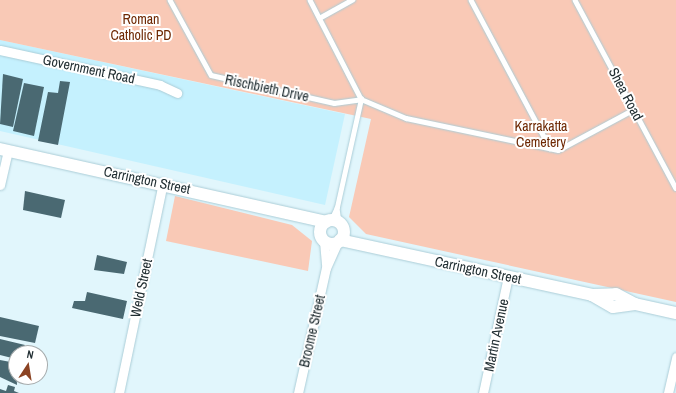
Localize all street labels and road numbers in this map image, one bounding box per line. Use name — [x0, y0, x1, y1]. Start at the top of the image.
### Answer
street label: Government Road — [41, 51, 137, 87]
street label: Shea Road — [605, 65, 647, 123]
street label: Rischbieth Drive — [223, 71, 311, 105]
street label: Carrington Street — [102, 163, 192, 197]
street label: Carrington Street — [433, 253, 523, 287]
street label: Weld Street — [127, 257, 155, 319]
street label: Broome Street — [295, 293, 329, 369]
street label: Martin Avenue — [480, 297, 512, 373]

